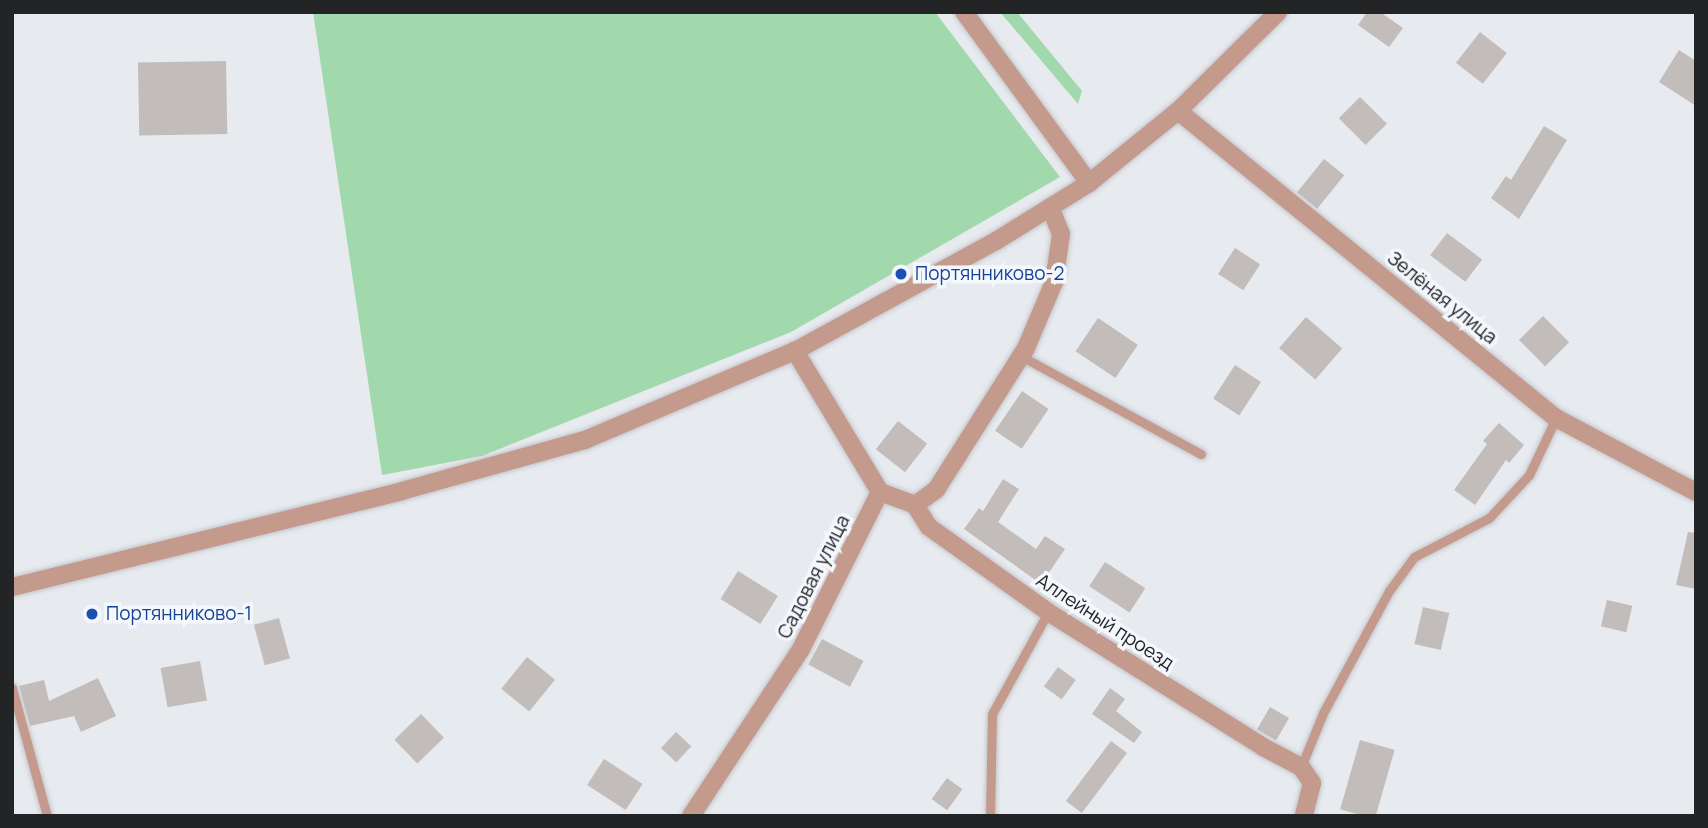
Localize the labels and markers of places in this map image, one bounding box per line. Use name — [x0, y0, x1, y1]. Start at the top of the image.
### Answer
place label: Портянниково-2 — [915, 263, 1064, 285]
marker: Портянниково-2 — [893, 266, 909, 282]
place label: Портянниково-1 — [106, 603, 252, 625]
marker: Портянниково-1 — [84, 606, 100, 622]

